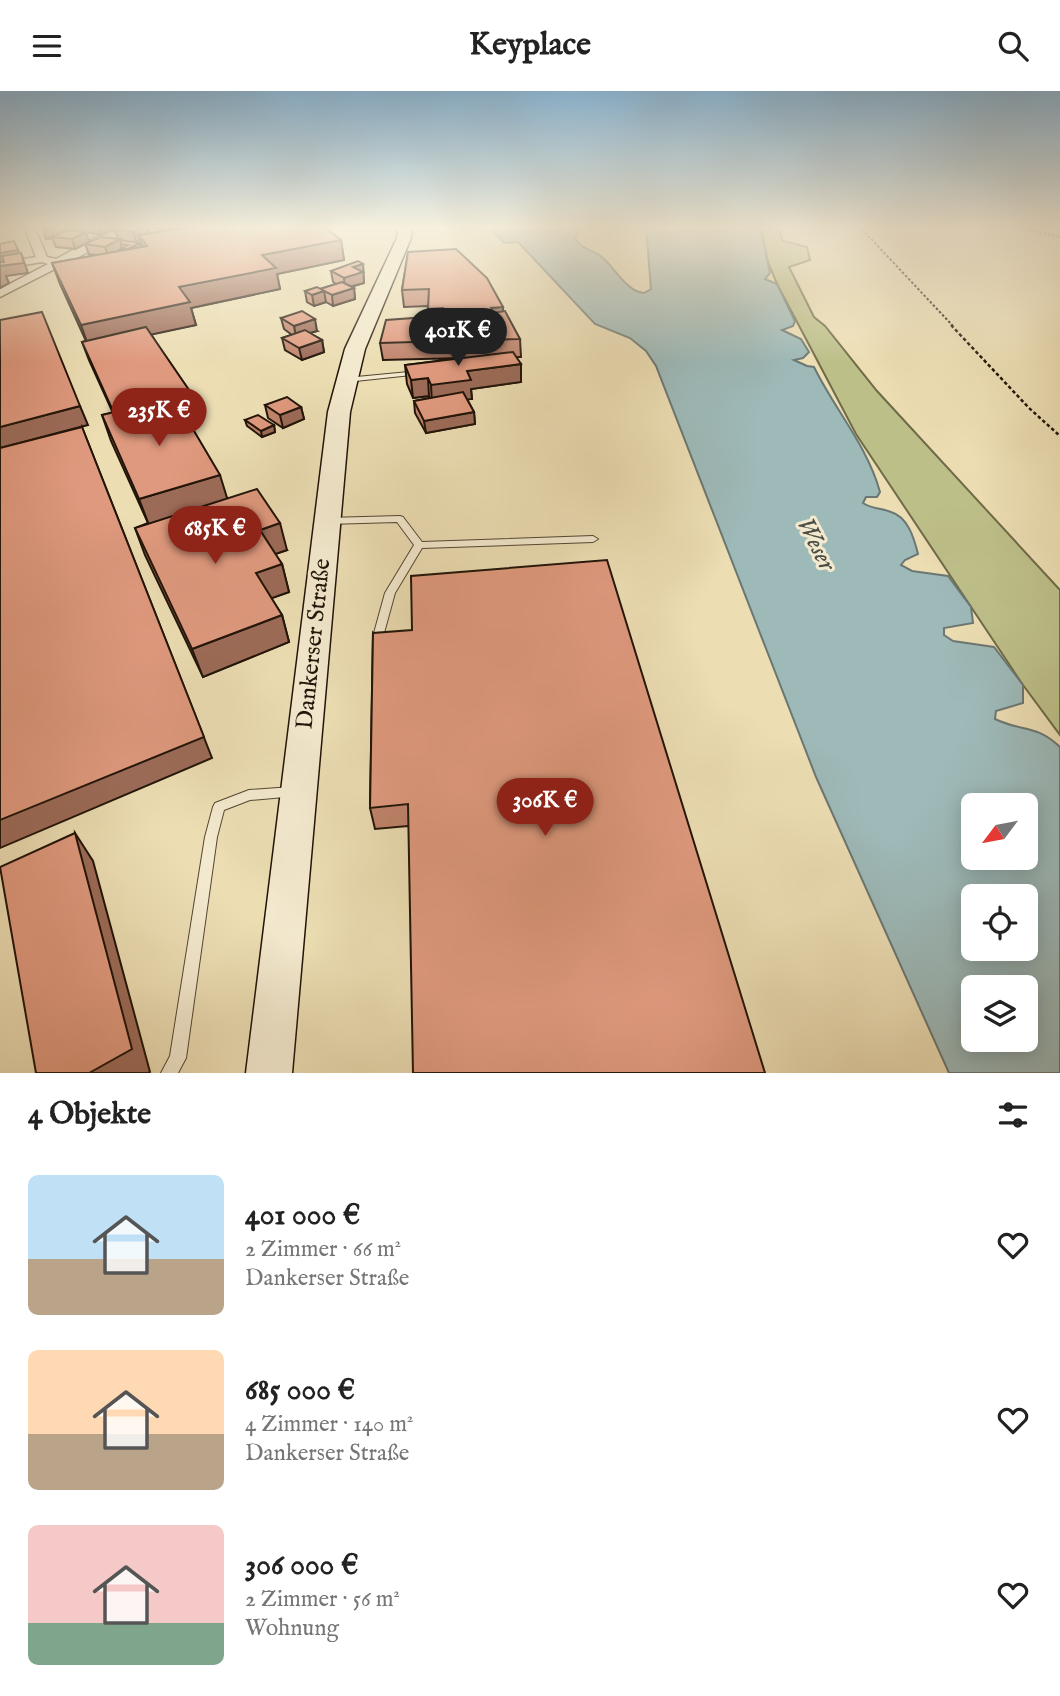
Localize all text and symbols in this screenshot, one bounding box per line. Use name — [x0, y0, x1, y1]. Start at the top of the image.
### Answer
text: Keyplace — [469, 25, 591, 66]
icon: menu — [28, 27, 66, 65]
icon: search — [994, 27, 1032, 65]
pin: 401K € — [401, 309, 515, 368]
text: 401K € — [425, 316, 491, 345]
pin: 235K € — [102, 389, 216, 448]
text: 235K € — [128, 396, 190, 425]
pin: 685K € — [158, 507, 272, 566]
water label: Weser — [789, 512, 844, 577]
text: 685K € — [184, 514, 246, 543]
street label: Dankerser Straße — [290, 557, 338, 731]
pin: 306K € — [488, 779, 602, 838]
text: 306K € — [513, 786, 577, 815]
north arrow — [961, 793, 1038, 870]
map controls — [961, 793, 1038, 1052]
button: locate — [961, 884, 1038, 961]
button: layers — [961, 975, 1038, 1052]
text: 4 Objekte — [28, 1096, 151, 1134]
icon: filters — [994, 1096, 1032, 1134]
text: 401 000 € — [245, 1197, 360, 1235]
icon: home — [84, 1203, 168, 1287]
icon: heart — [994, 1226, 1032, 1264]
text: 2 Zimmer · 66 m² — [245, 1235, 401, 1264]
text: Dankerser Straße — [245, 1264, 409, 1293]
text: 685 000 € — [245, 1372, 355, 1410]
icon: home — [84, 1378, 168, 1462]
icon: heart — [994, 1401, 1032, 1439]
text: 4 Zimmer · 140 m² — [245, 1410, 414, 1439]
text: Dankerser Straße — [245, 1439, 409, 1468]
text: 306 000 € — [245, 1547, 358, 1585]
icon: home — [84, 1553, 168, 1637]
icon: heart — [994, 1576, 1032, 1614]
text: 2 Zimmer · 56 m² — [245, 1585, 400, 1614]
text: Wohnung — [245, 1614, 339, 1643]

